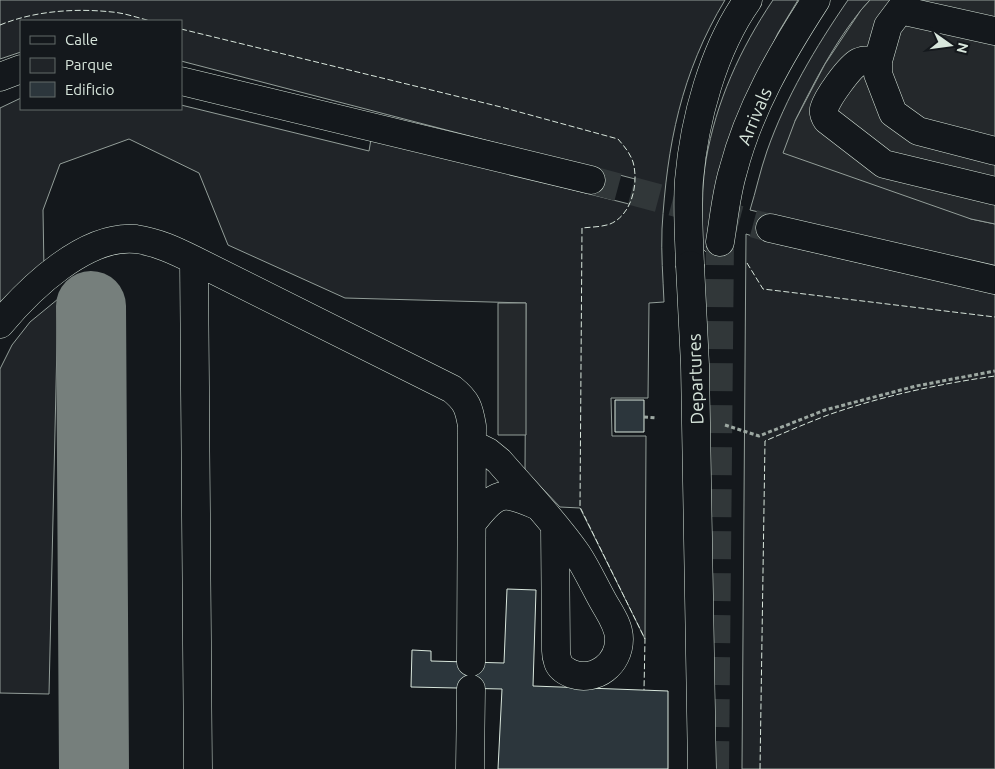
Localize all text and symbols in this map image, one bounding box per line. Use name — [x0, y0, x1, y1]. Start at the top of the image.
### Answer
legend — [20, 20, 182, 110]
north arrow — [925, 20, 975, 70]
text: Calle — [65, 31, 98, 48]
text: N — [954, 41, 972, 55]
text: Parque — [65, 56, 113, 73]
text: Edificio — [65, 81, 114, 98]
street label: Arrivals — [733, 84, 775, 148]
street label: Departures — [683, 333, 707, 425]

